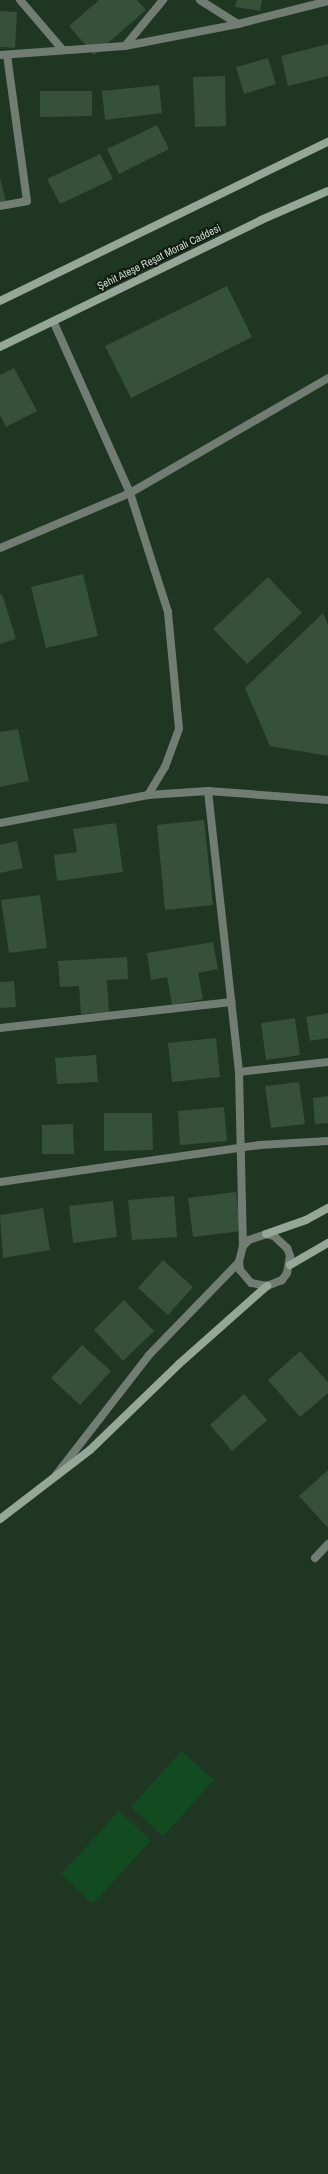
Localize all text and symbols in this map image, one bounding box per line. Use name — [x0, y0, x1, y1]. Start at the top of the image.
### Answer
street label: Şehit Ateşe Reşat Moralı Caddesi — [95, 221, 223, 293]

